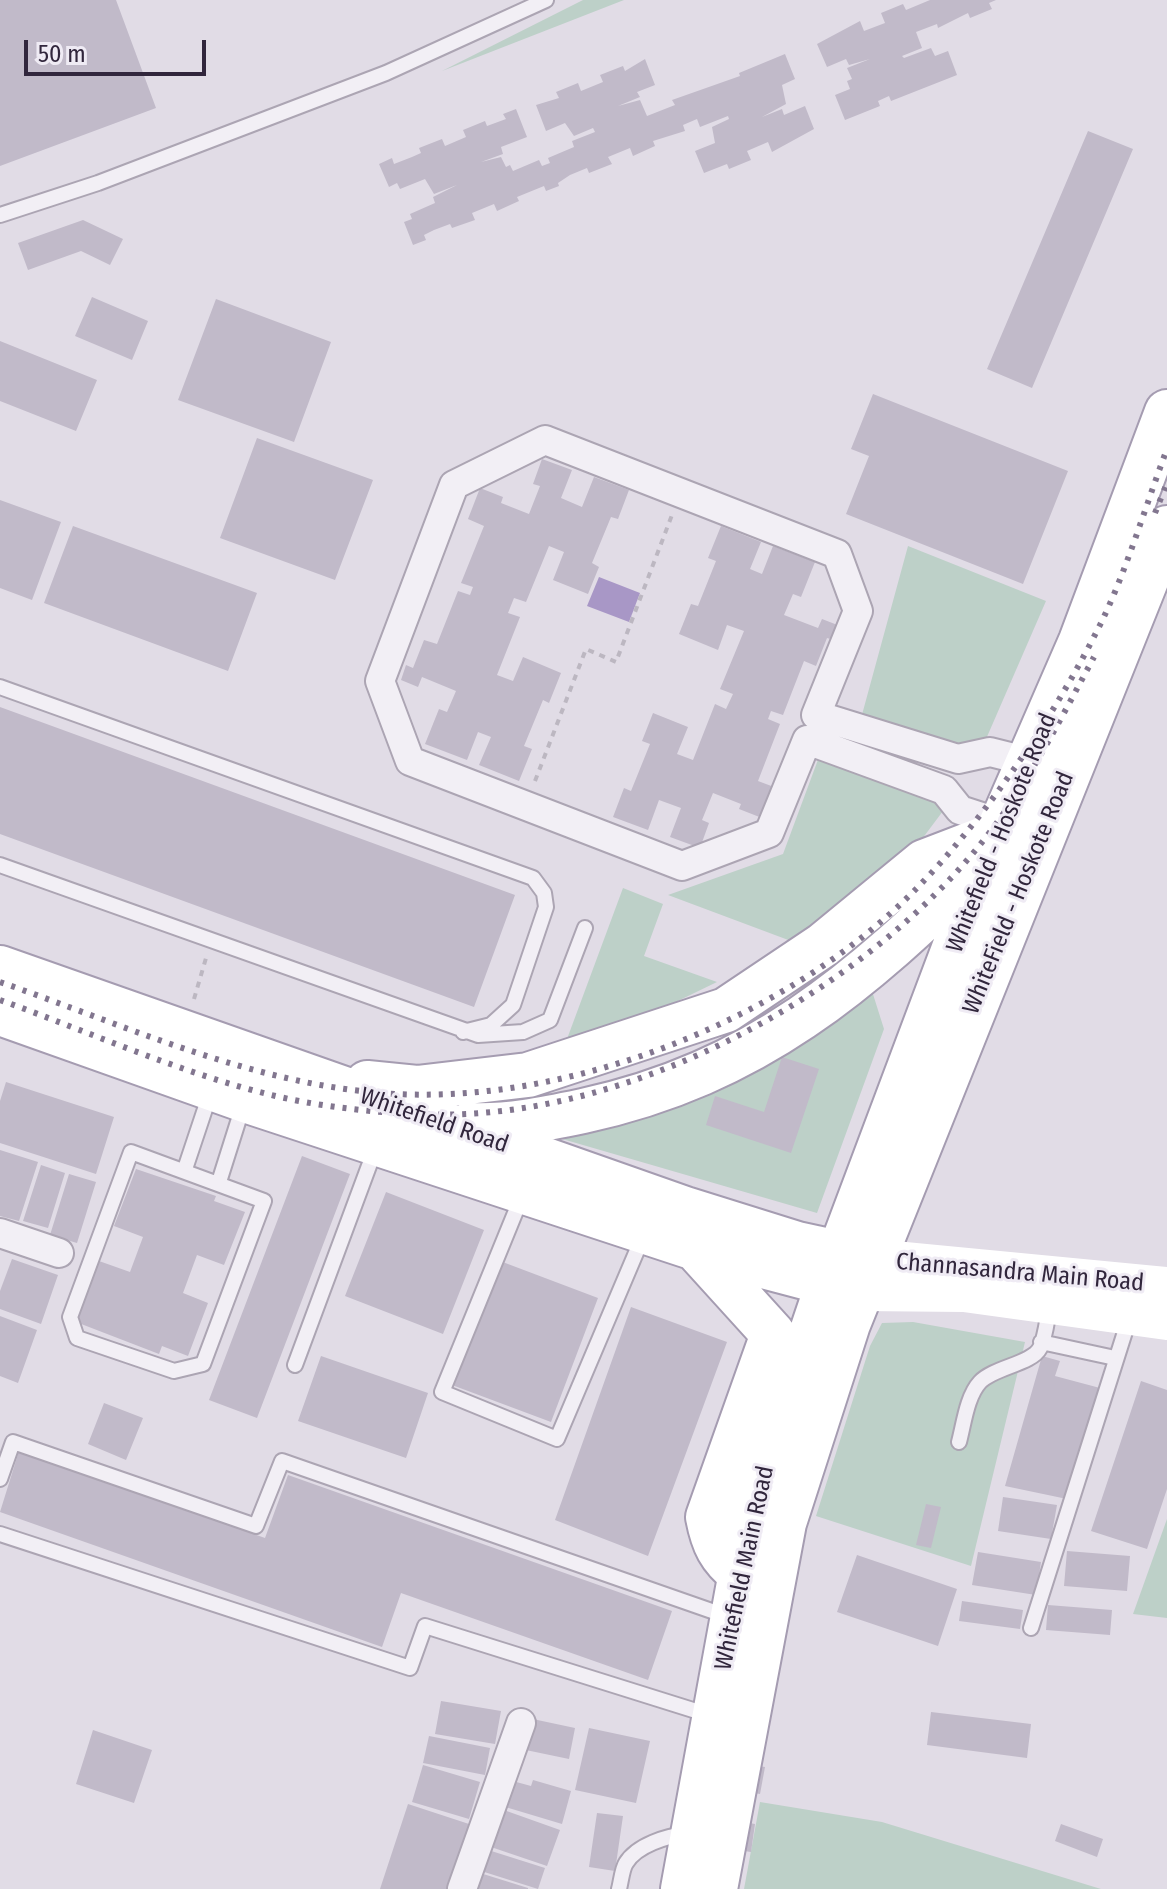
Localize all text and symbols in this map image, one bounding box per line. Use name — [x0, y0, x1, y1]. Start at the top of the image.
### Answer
scale bar — [28, 24, 210, 74]
text: 50 m — [38, 40, 86, 68]
street label: Whitefield - Hoskote Road — [941, 709, 1063, 957]
street label: WhiteField - Hoskote Road — [957, 768, 1081, 1018]
street label: Whitefield Road — [356, 1082, 512, 1160]
street label: Channasandra Main Road — [895, 1248, 1145, 1298]
street label: Whitefield Main Road — [709, 1463, 781, 1673]

